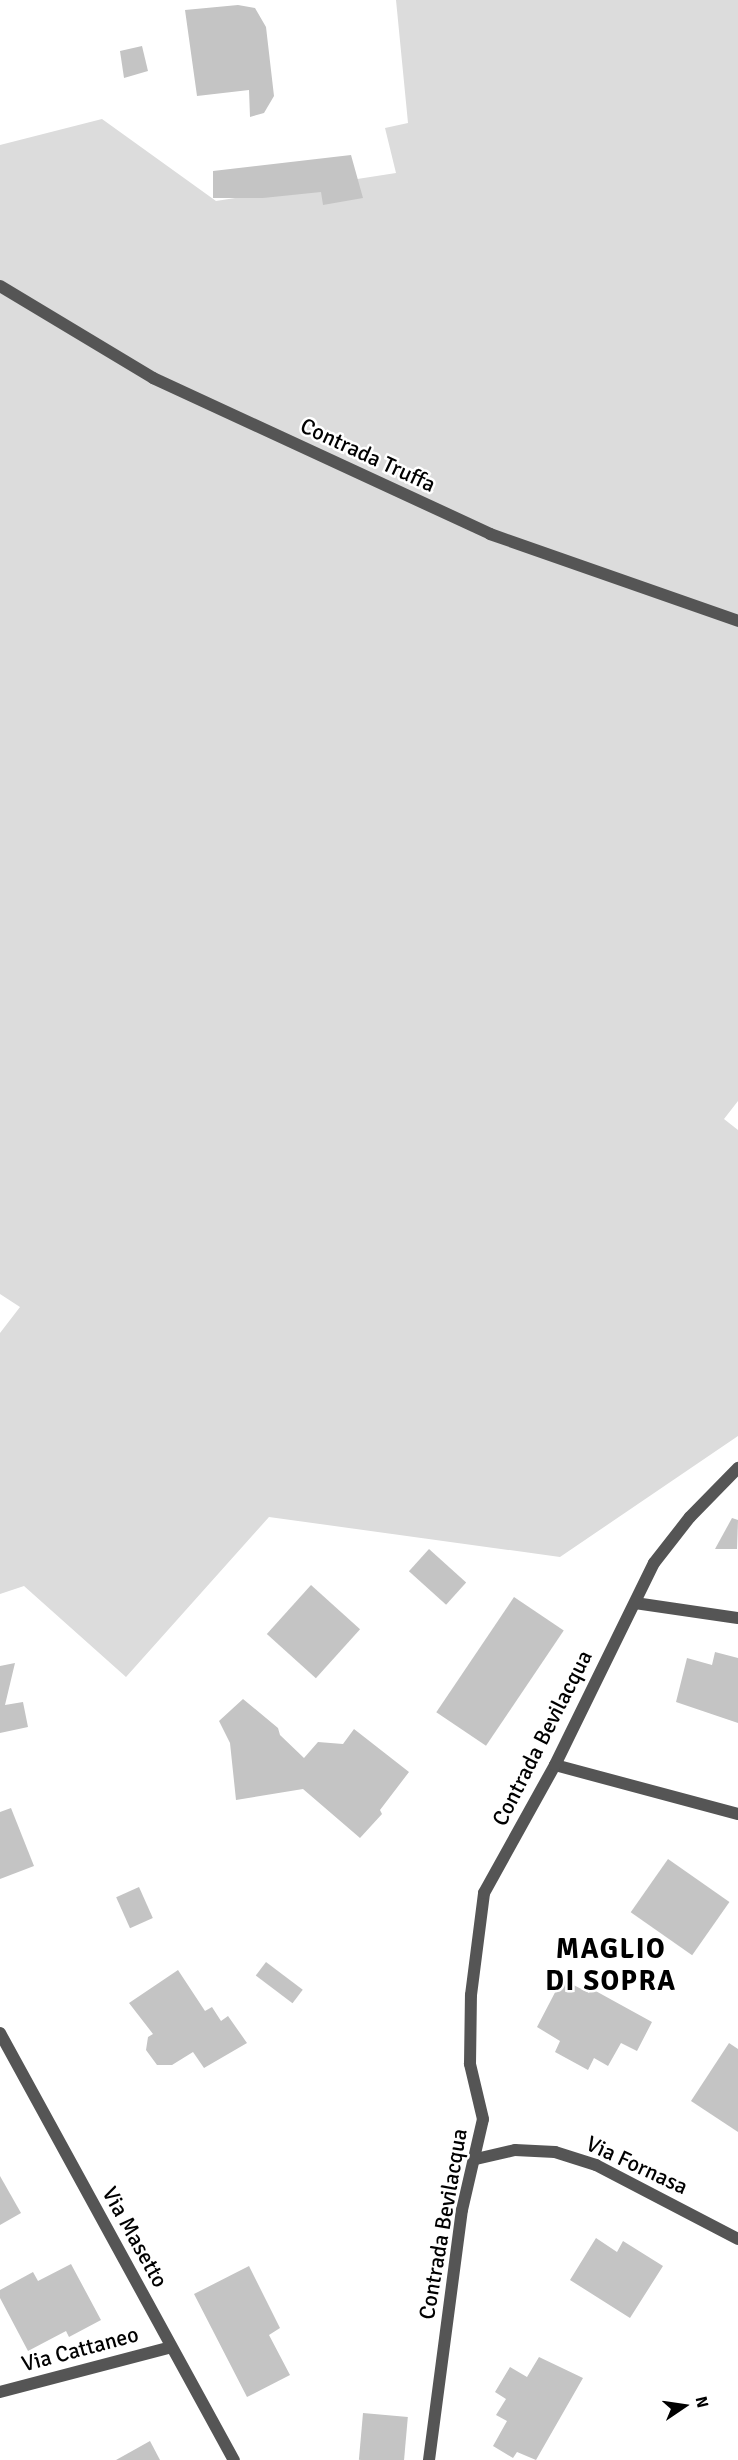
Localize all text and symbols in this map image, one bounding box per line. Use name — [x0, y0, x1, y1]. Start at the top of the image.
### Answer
street label: Contrada Truffa — [296, 412, 440, 498]
street label: Contrada Bevilacqua — [486, 1646, 598, 1830]
district label: MAGLIO DI SOPRA — [545, 1932, 677, 1998]
street label: Contrada Bevilacqua — [413, 2126, 473, 2322]
street label: Via Fornasa — [582, 2130, 692, 2200]
street label: Via Masetto — [97, 2182, 173, 2292]
street label: Via Cattaneo — [19, 2321, 141, 2377]
north arrow — [654, 2376, 714, 2436]
text: N — [691, 2394, 713, 2410]

